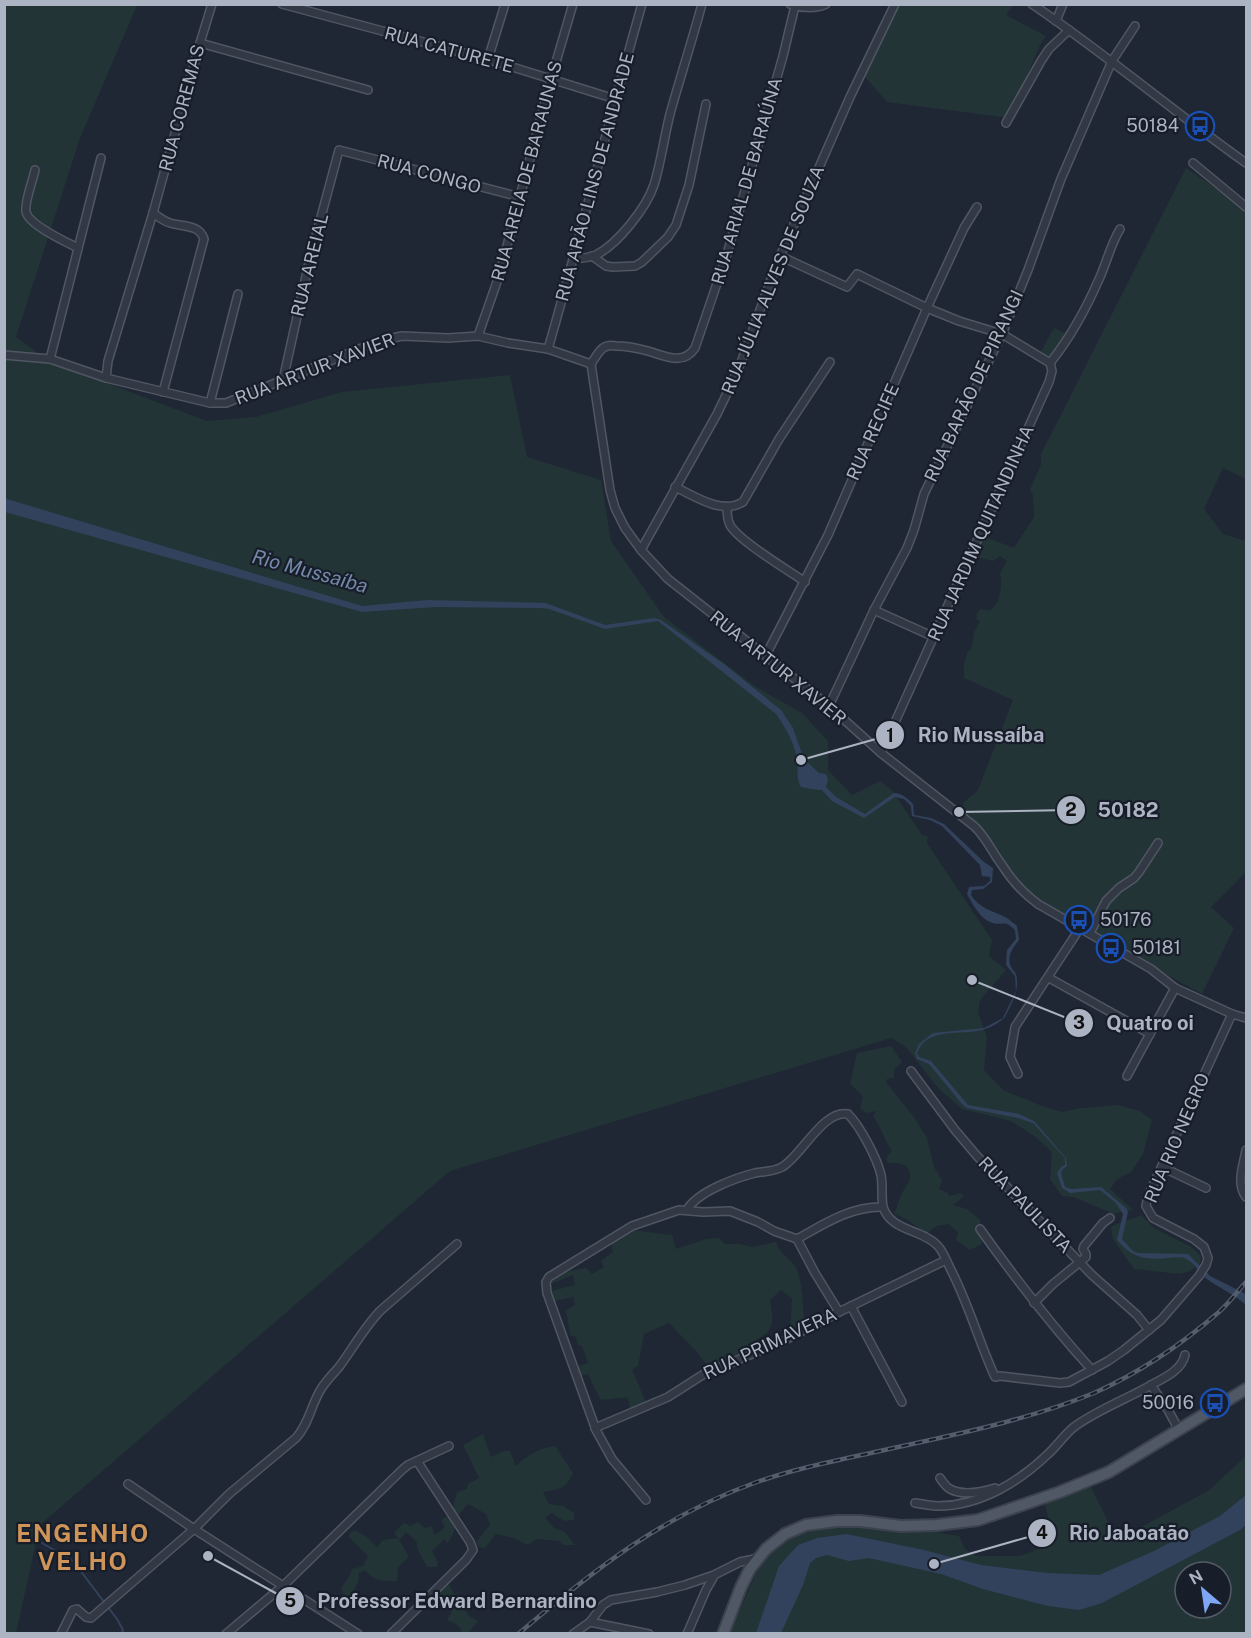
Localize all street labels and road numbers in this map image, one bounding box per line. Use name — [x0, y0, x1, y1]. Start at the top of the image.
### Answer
street label: RUA CATURETE — [382, 22, 516, 77]
street label: RUA COREMAS — [154, 42, 209, 174]
street label: RUA ARÃO LINS DE ANDRADE — [550, 50, 638, 304]
street label: RUA AREIA DE BARAUNAS — [487, 58, 566, 283]
street label: RUA ARIAL DE BARAÚNA — [706, 74, 786, 287]
street label: RUA CONGO — [375, 150, 483, 197]
street label: RUA JÚLIA ALVES DE SOUZA — [716, 162, 828, 397]
street label: RUA AREIAL — [287, 211, 332, 319]
street label: RUA BARÃO DE PIRANGI — [919, 286, 1027, 485]
street label: RUA ARTUR XAVIER — [232, 328, 398, 409]
street label: RUA RECIFE — [842, 380, 903, 483]
street label: RUA JARDIM QUITANDINHA — [923, 421, 1038, 644]
street label: RUA ARTUR XAVIER — [706, 606, 851, 729]
street label: RUA RIO NEGRO — [1140, 1070, 1213, 1206]
street label: RUA PAULISTA — [974, 1152, 1077, 1257]
street label: RUA PRIMAVERA — [700, 1303, 840, 1384]

